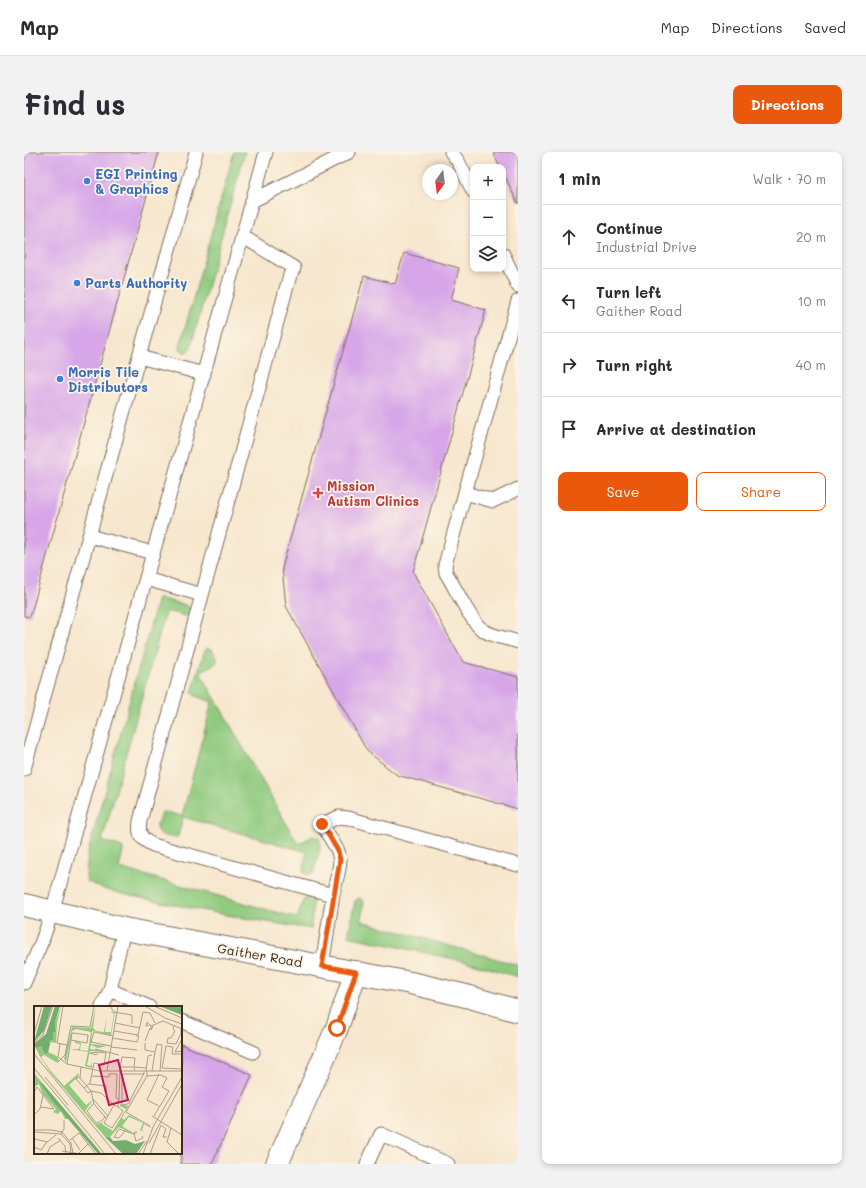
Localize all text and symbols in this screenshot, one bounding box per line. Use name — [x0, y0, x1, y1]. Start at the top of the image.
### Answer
text: Map — [20, 15, 59, 40]
text: Map — [661, 18, 689, 37]
text: Directions — [711, 18, 782, 37]
text: Saved — [804, 18, 846, 37]
button: Directions — [733, 85, 842, 124]
text: Find us — [24, 86, 125, 122]
north arrow — [422, 164, 458, 200]
map controls — [470, 164, 506, 272]
button: + — [470, 164, 506, 200]
place label: EGI Printing & Graphics — [95, 165, 178, 197]
text: 1 min — [558, 167, 601, 189]
text: Walk · 70 m — [753, 170, 826, 187]
marker: EGI Printing & Graphics — [82, 176, 92, 186]
button: − — [470, 200, 506, 236]
text: Continue — [596, 218, 663, 238]
icon: ahead — [558, 226, 580, 248]
text: 20 m — [796, 228, 826, 245]
button: layers — [470, 236, 506, 272]
text: Industrial Drive — [596, 238, 697, 255]
place label: Parts Authority — [85, 274, 187, 292]
marker: Parts Authority — [72, 278, 82, 288]
text: Turn left — [596, 282, 661, 302]
icon: left — [558, 290, 580, 312]
text: 10 m — [798, 292, 826, 309]
text: Gaither Road — [596, 302, 682, 319]
icon: right — [558, 354, 580, 376]
text: Turn right — [596, 355, 673, 375]
text: 40 m — [796, 356, 826, 373]
place label: Morris Tile Distributors — [68, 363, 148, 395]
marker: Morris Tile Distributors — [55, 374, 65, 384]
icon: arrive — [558, 418, 580, 440]
text: Arrive at destination — [596, 419, 756, 439]
button: Save — [558, 472, 688, 511]
button: Share — [696, 472, 826, 511]
place label: Mission Autism Clinics — [327, 477, 419, 509]
marker: Mission Autism Clinics — [312, 487, 324, 499]
route end — [313, 815, 331, 833]
street label: Gaither Road — [216, 939, 304, 970]
inset map — [34, 1006, 182, 1154]
route start — [328, 1019, 346, 1037]

